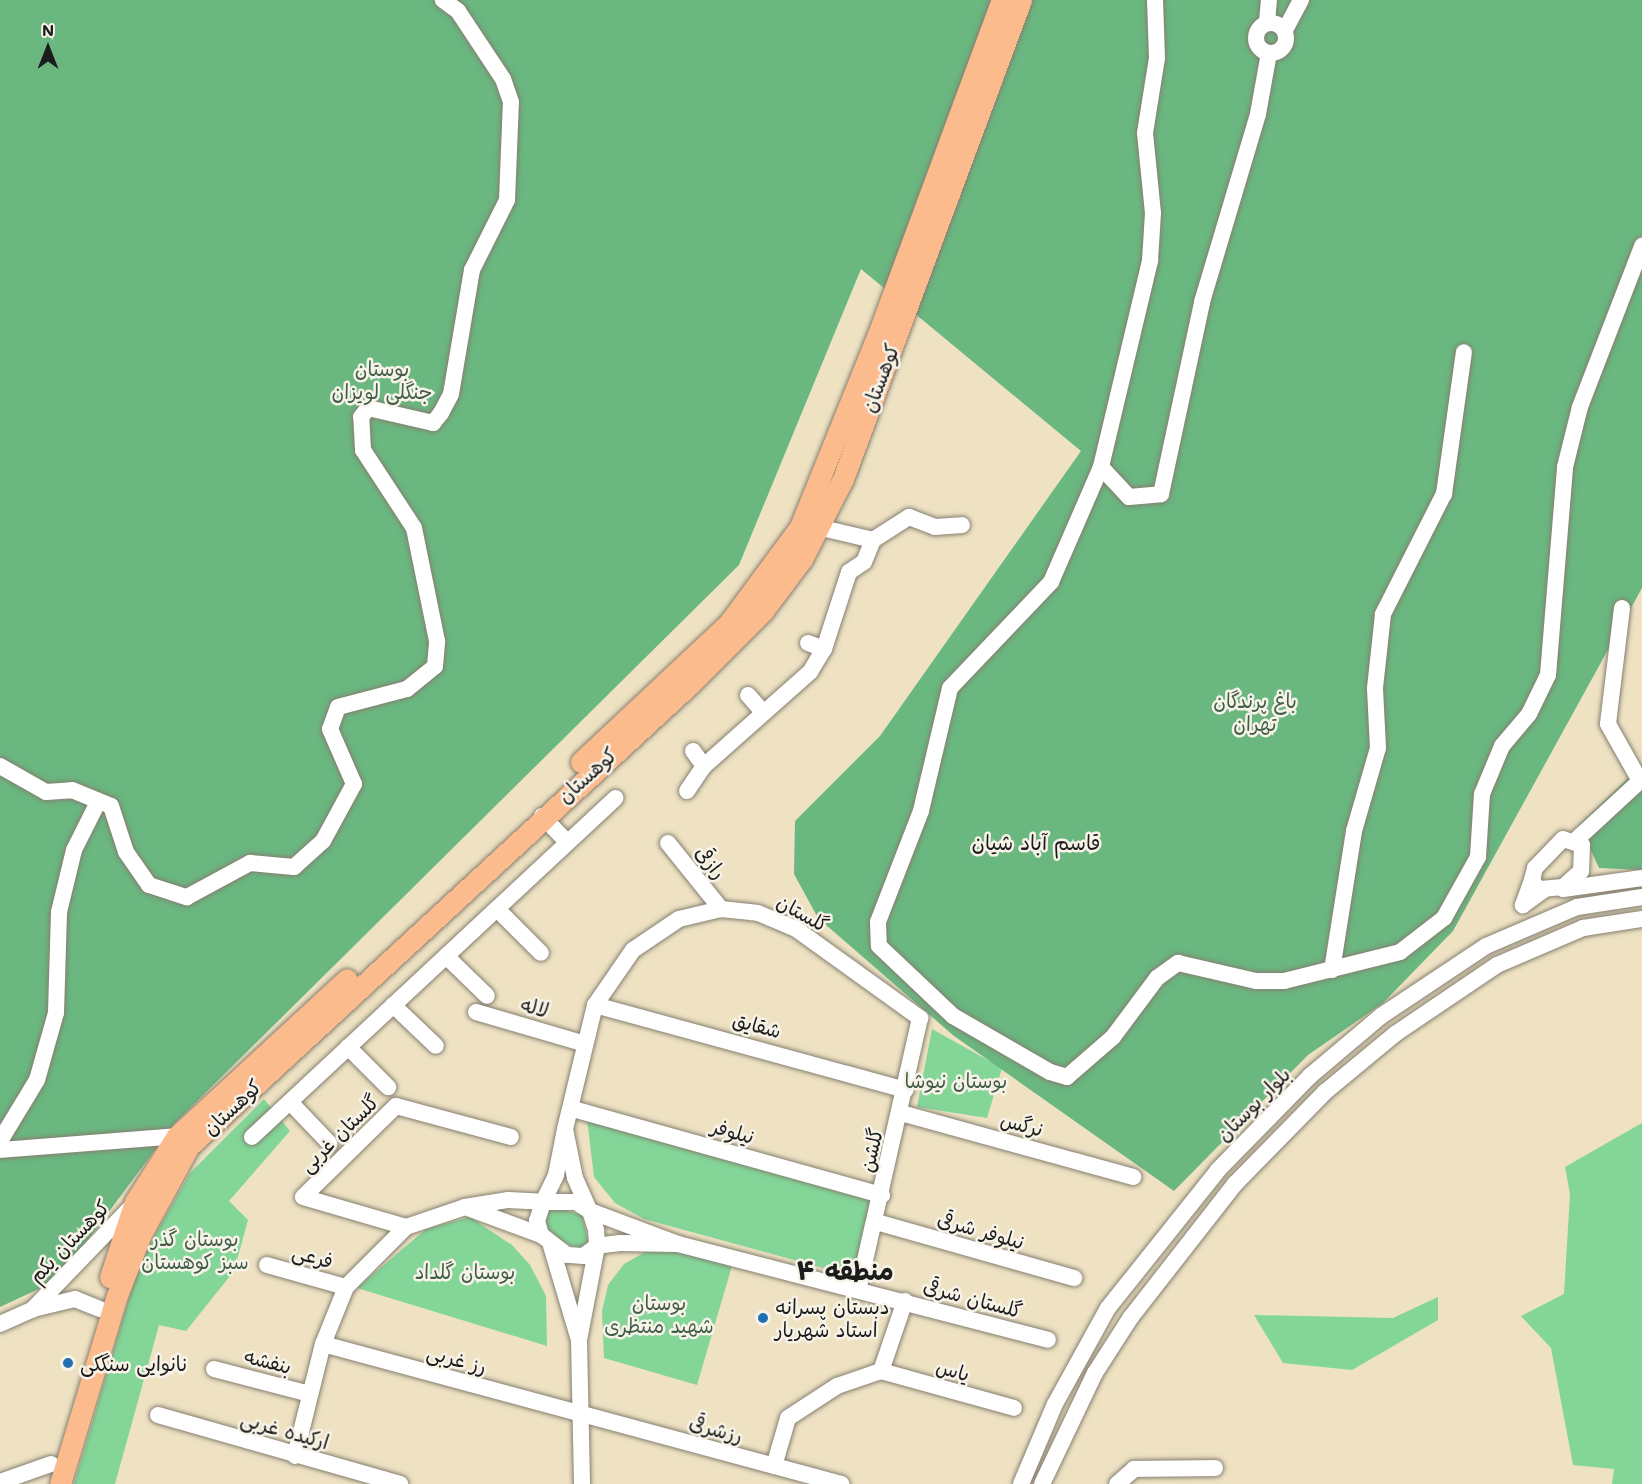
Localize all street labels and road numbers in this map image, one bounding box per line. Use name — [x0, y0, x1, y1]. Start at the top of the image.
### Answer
street label: کوهستان — [856, 340, 904, 416]
street label: کوهستان — [552, 742, 622, 808]
street label: رازقی — [690, 841, 732, 883]
street label: گلستان — [773, 889, 833, 937]
street label: لاله — [518, 992, 552, 1022]
street label: شقایق — [730, 1007, 784, 1043]
street label: بلوار بوستان — [1211, 1062, 1295, 1146]
street label: کوهستان — [198, 1074, 266, 1140]
street label: گلستان غربی — [294, 1089, 384, 1177]
street label: نرگس — [998, 1107, 1046, 1141]
street label: نیلوفر — [709, 1113, 757, 1149]
street label: گلشن — [854, 1126, 888, 1174]
street label: کوهستان یکم — [23, 1194, 115, 1288]
street label: نیلوفر شرقی — [935, 1206, 1027, 1254]
street label: فرعی — [290, 1239, 336, 1273]
street label: گلستان شرقی — [921, 1273, 1025, 1323]
street label: رز غربی — [424, 1340, 490, 1378]
street label: بنفشه — [242, 1344, 294, 1378]
street label: یاس — [934, 1354, 972, 1386]
street label: ارکیده غربی — [238, 1406, 332, 1454]
street label: رزشرقی — [687, 1410, 745, 1448]

